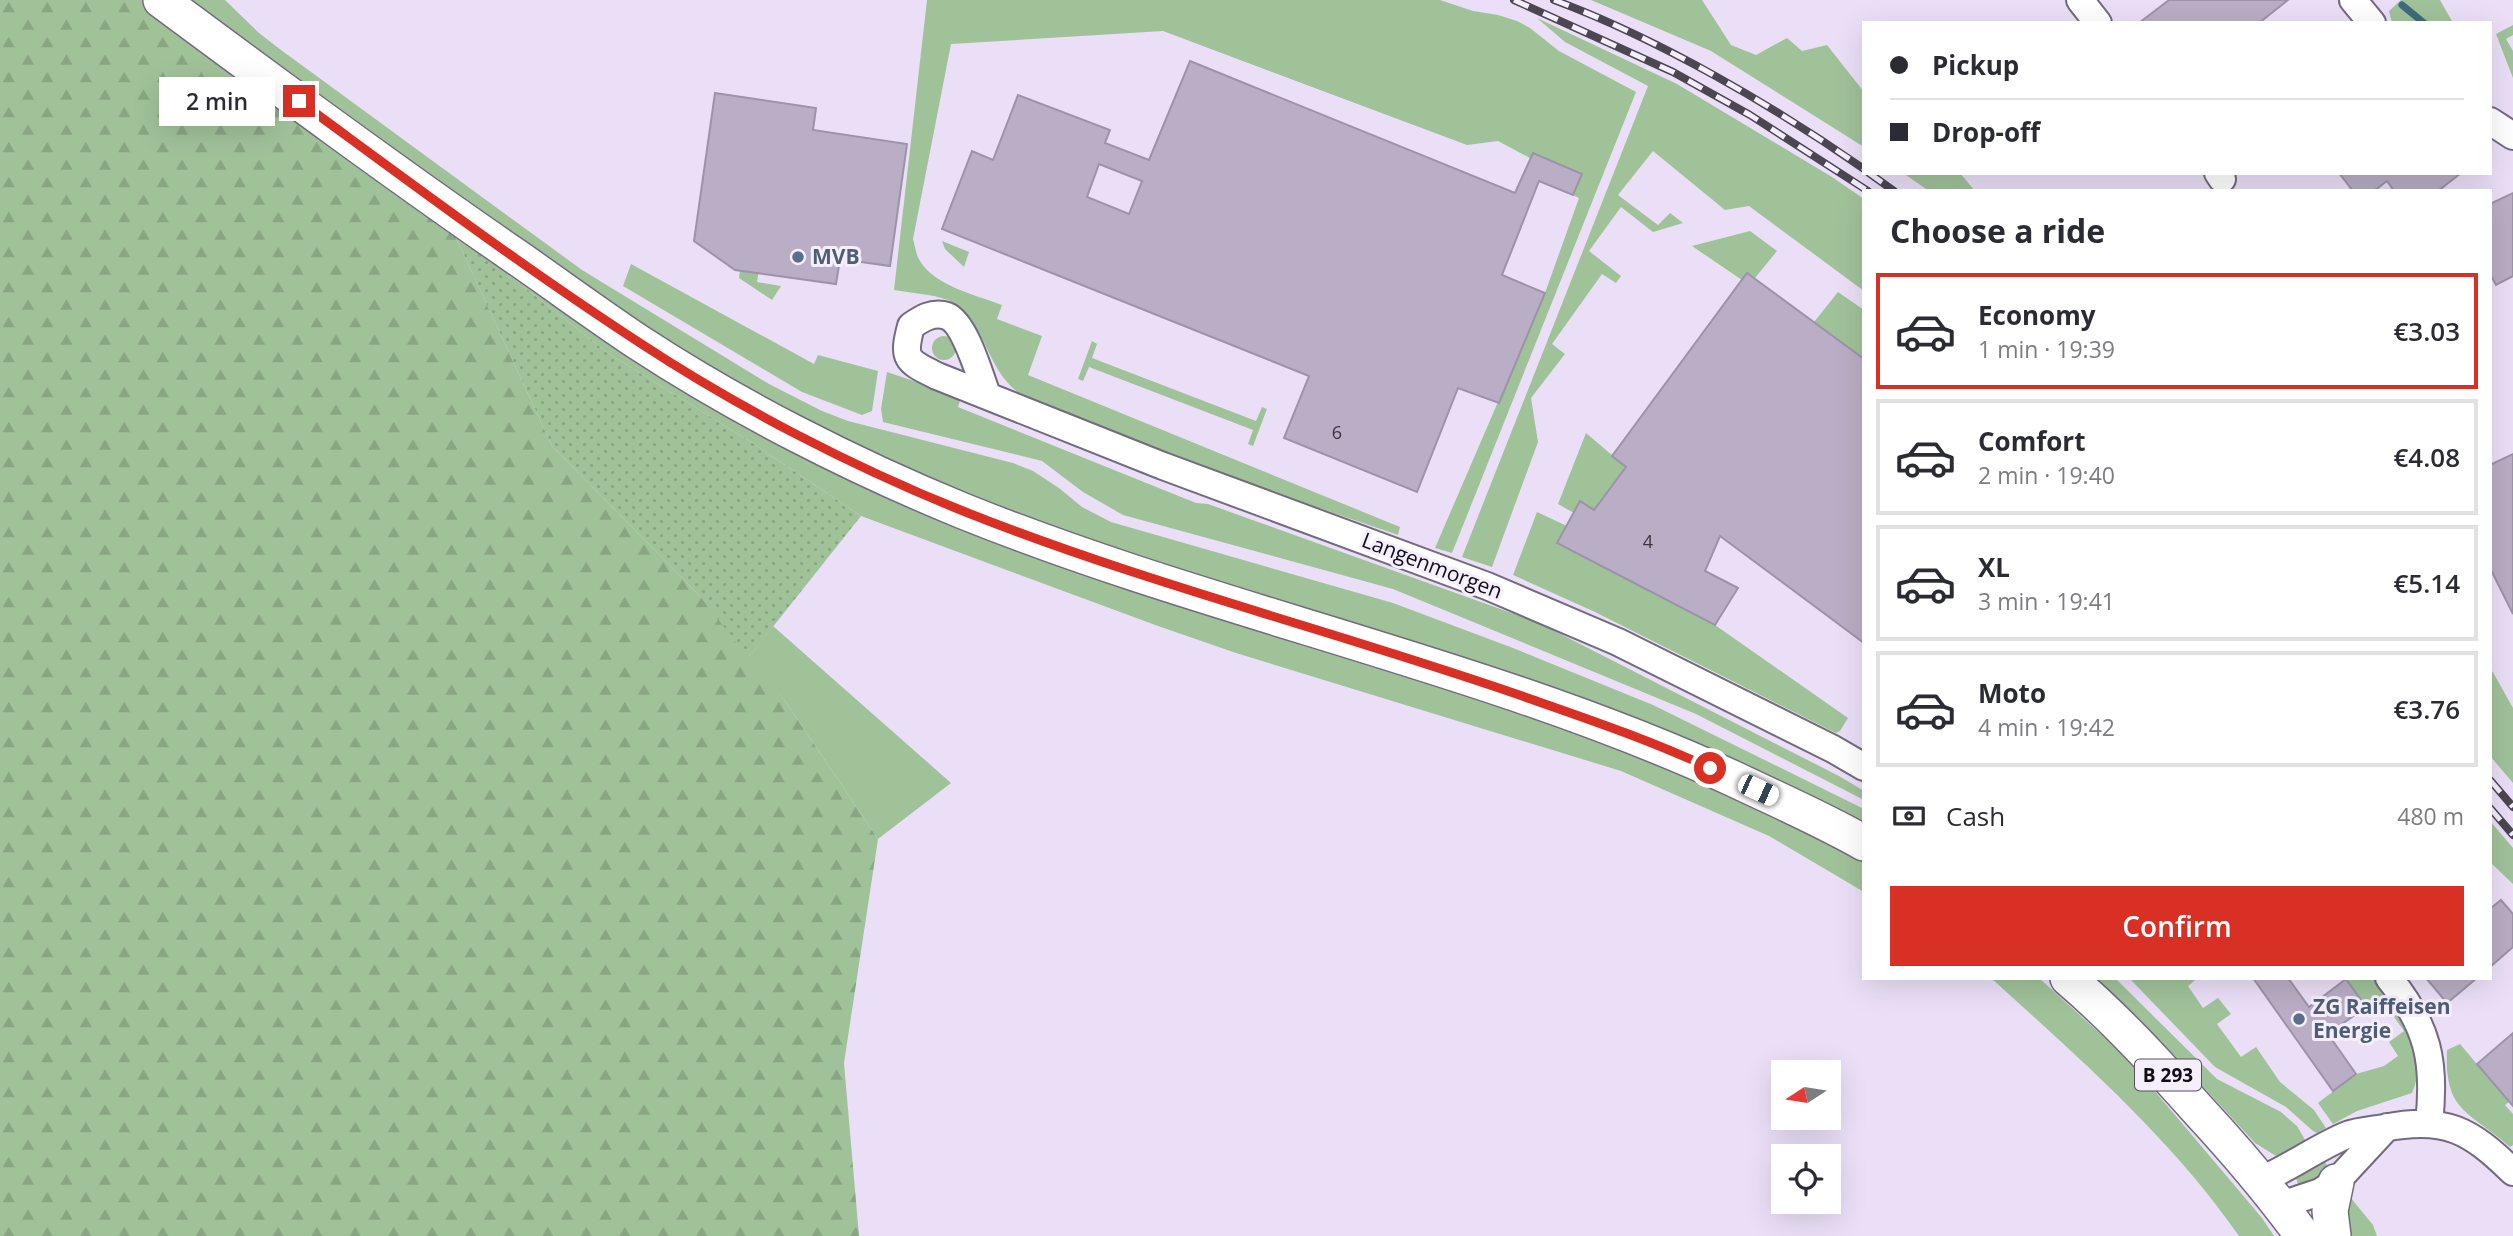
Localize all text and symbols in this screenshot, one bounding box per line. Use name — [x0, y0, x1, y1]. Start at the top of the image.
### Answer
text: Pickup — [1932, 47, 2019, 83]
callout: 2 min — [159, 76, 274, 126]
text: 2 min — [186, 85, 248, 117]
route end — [283, 85, 315, 117]
text: Drop-off — [1932, 114, 2040, 150]
text: Choose a ride — [1890, 209, 2105, 252]
place label: MVB — [812, 242, 860, 270]
marker: MVB — [790, 249, 806, 265]
text: Economy — [1978, 297, 2096, 333]
icon: car — [1894, 300, 1957, 363]
text: €3.03 — [2393, 313, 2460, 349]
text: 1 min · 19:39 — [1978, 333, 2115, 365]
house number: 6 — [1332, 420, 1342, 444]
text: Comfort — [1978, 423, 2085, 459]
icon: car — [1894, 426, 1957, 489]
text: €4.08 — [2393, 439, 2460, 475]
text: 2 min · 19:40 — [1978, 459, 2115, 491]
street label: Langenmorgen — [1358, 525, 1507, 605]
house number: 4 — [1643, 529, 1653, 553]
text: XL — [1978, 549, 2010, 585]
icon: car — [1894, 552, 1957, 615]
text: €5.14 — [2393, 565, 2460, 601]
text: 3 min · 19:41 — [1978, 585, 2115, 617]
text: Moto — [1978, 675, 2046, 711]
icon: car — [1894, 678, 1957, 741]
text: €3.76 — [2393, 691, 2460, 727]
text: 4 min · 19:42 — [1978, 711, 2115, 743]
route start — [1694, 752, 1726, 784]
car — [1735, 772, 1782, 808]
icon: cash — [1890, 797, 1928, 835]
text: Cash — [1946, 798, 2005, 834]
text: 480 m — [2397, 800, 2464, 832]
button: Confirm — [1890, 886, 2464, 966]
place label: ZG Raiffeisen Energie — [2313, 992, 2451, 1044]
marker: ZG Raiffeisen Energie — [2291, 1011, 2307, 1027]
north arrow — [1771, 1060, 1841, 1130]
map controls — [1771, 1060, 1841, 1214]
road number: B 293 — [2135, 1060, 2201, 1091]
button: locate — [1771, 1144, 1841, 1214]

